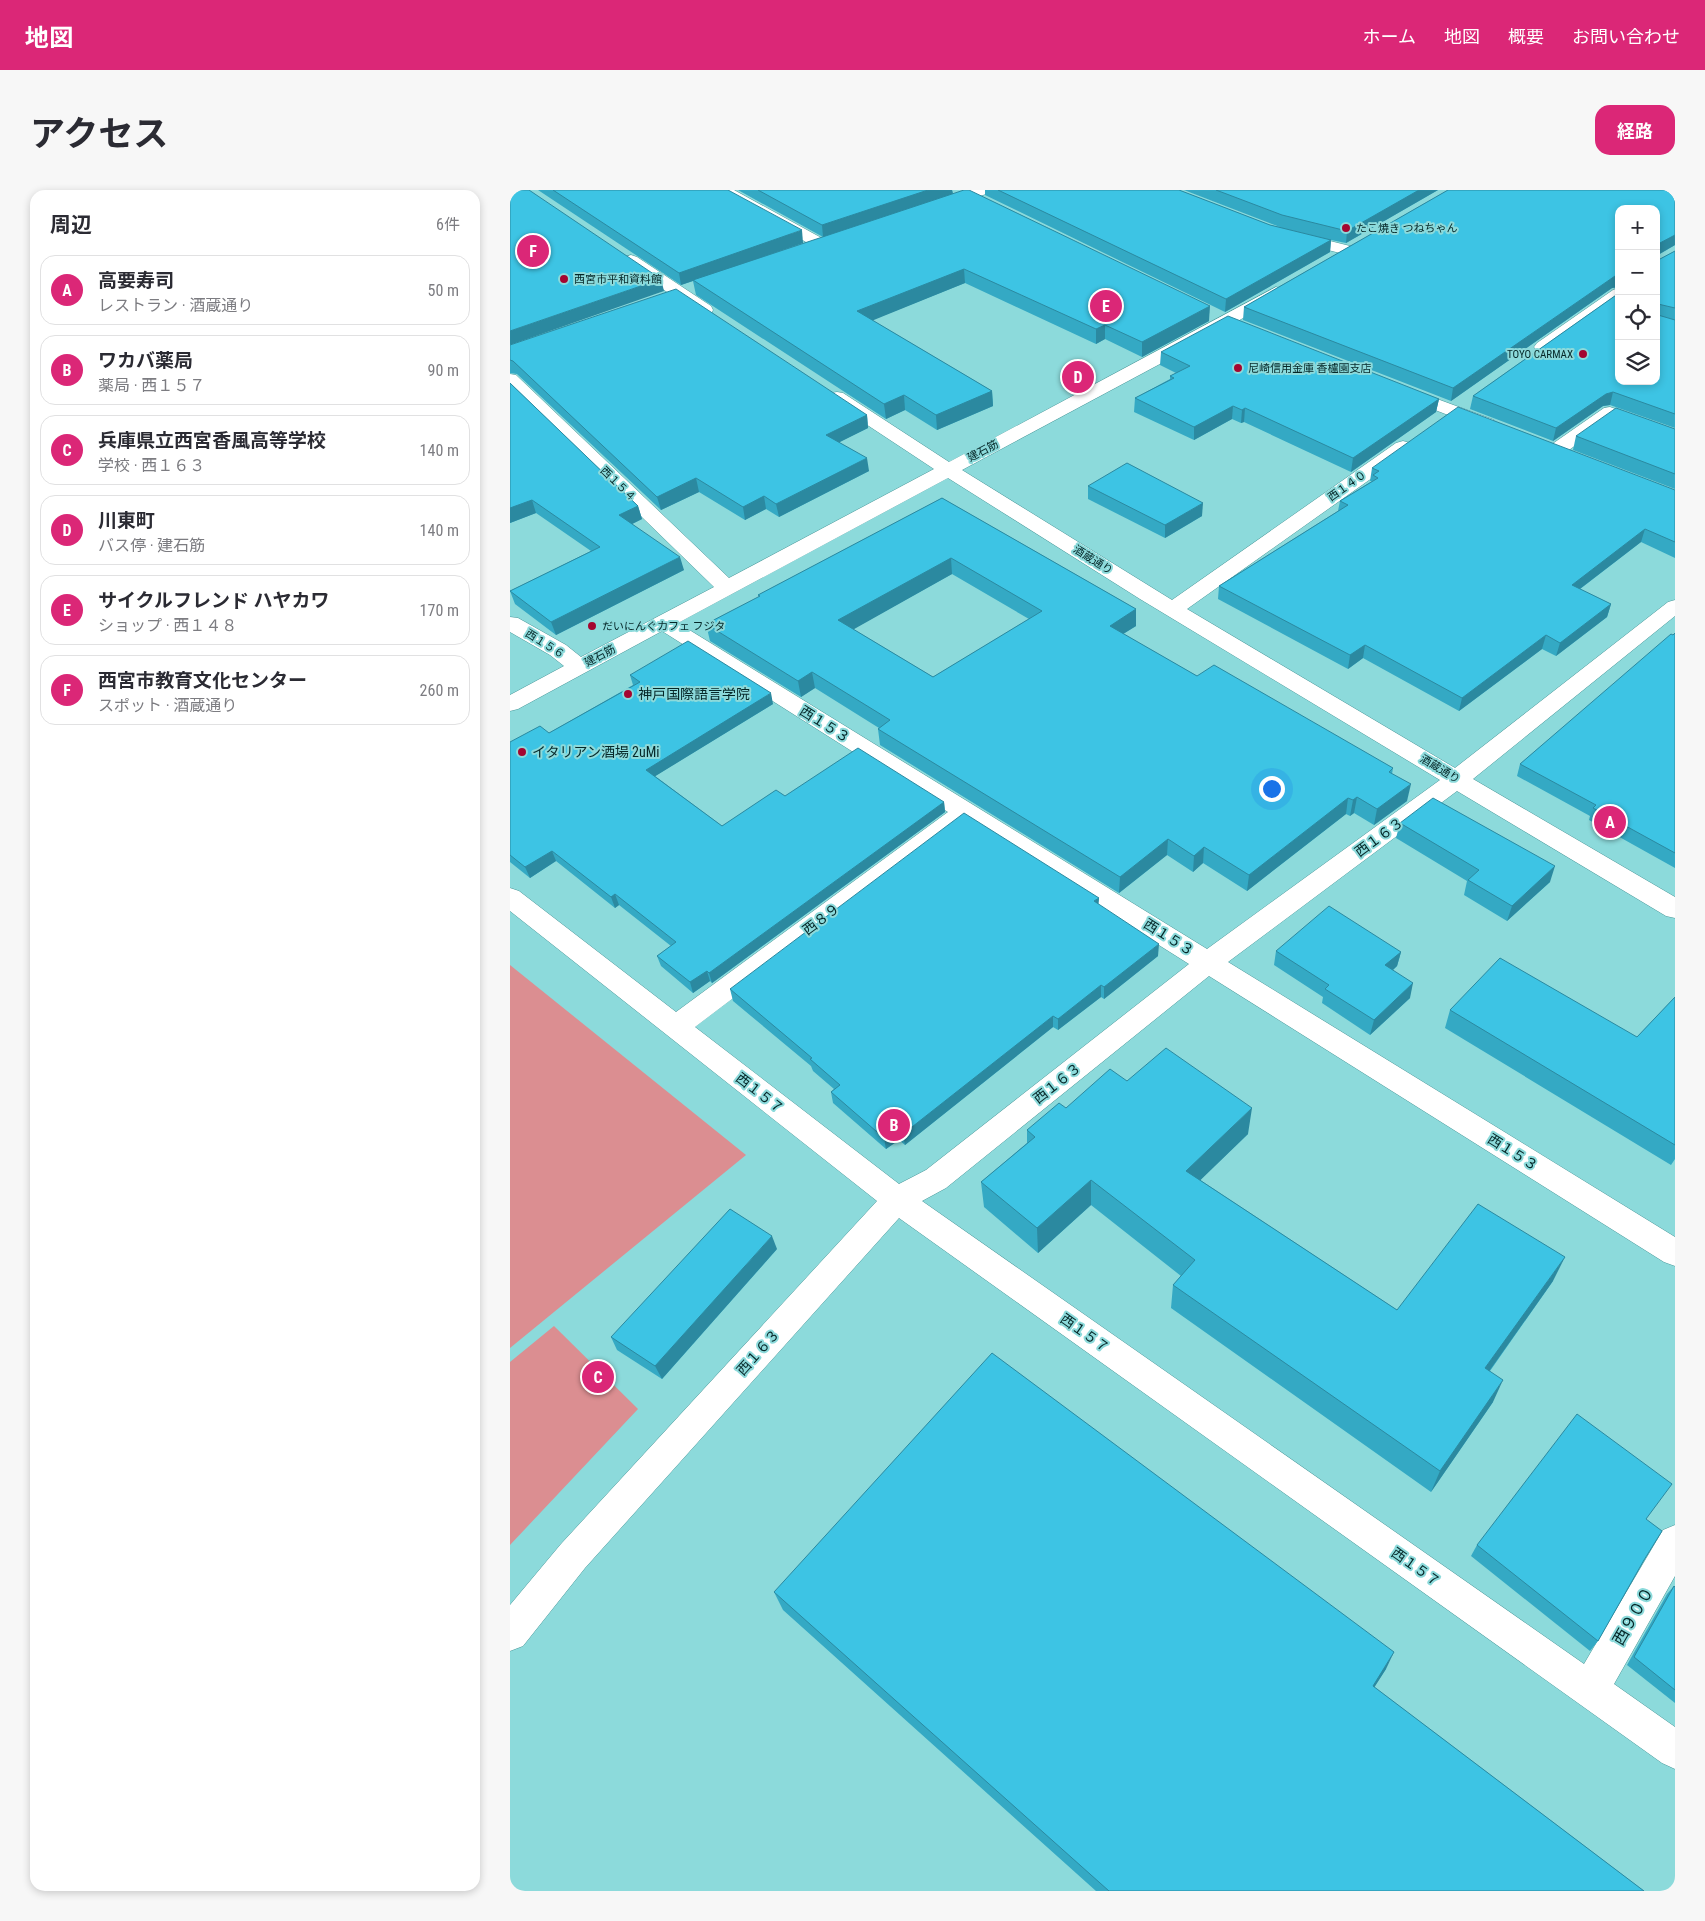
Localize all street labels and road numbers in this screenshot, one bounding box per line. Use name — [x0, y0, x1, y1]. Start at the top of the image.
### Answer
street label: 建石筋 — [965, 438, 1001, 464]
street label: 西１５４ — [598, 464, 638, 504]
street label: 西１４０ — [1325, 468, 1369, 504]
street label: 酒蔵通り — [1071, 543, 1115, 577]
street label: 西１５６ — [523, 627, 567, 661]
street label: 建石筋 — [582, 643, 618, 669]
street label: 西１５３ — [797, 702, 853, 746]
street label: 酒蔵通り — [1418, 752, 1462, 786]
street label: 西１６３ — [1352, 814, 1406, 860]
street label: 西８９ — [799, 900, 843, 938]
street label: 西１５３ — [1141, 915, 1197, 959]
street label: 西１６３ — [1030, 1059, 1084, 1107]
street label: 西１５７ — [733, 1069, 787, 1117]
street label: 西１５３ — [1485, 1130, 1541, 1174]
street label: 西１５７ — [1057, 1310, 1113, 1356]
street label: 西１６３ — [733, 1326, 783, 1378]
street label: 西１５７ — [1388, 1544, 1444, 1590]
street label: 西９００ — [1609, 1584, 1657, 1648]

